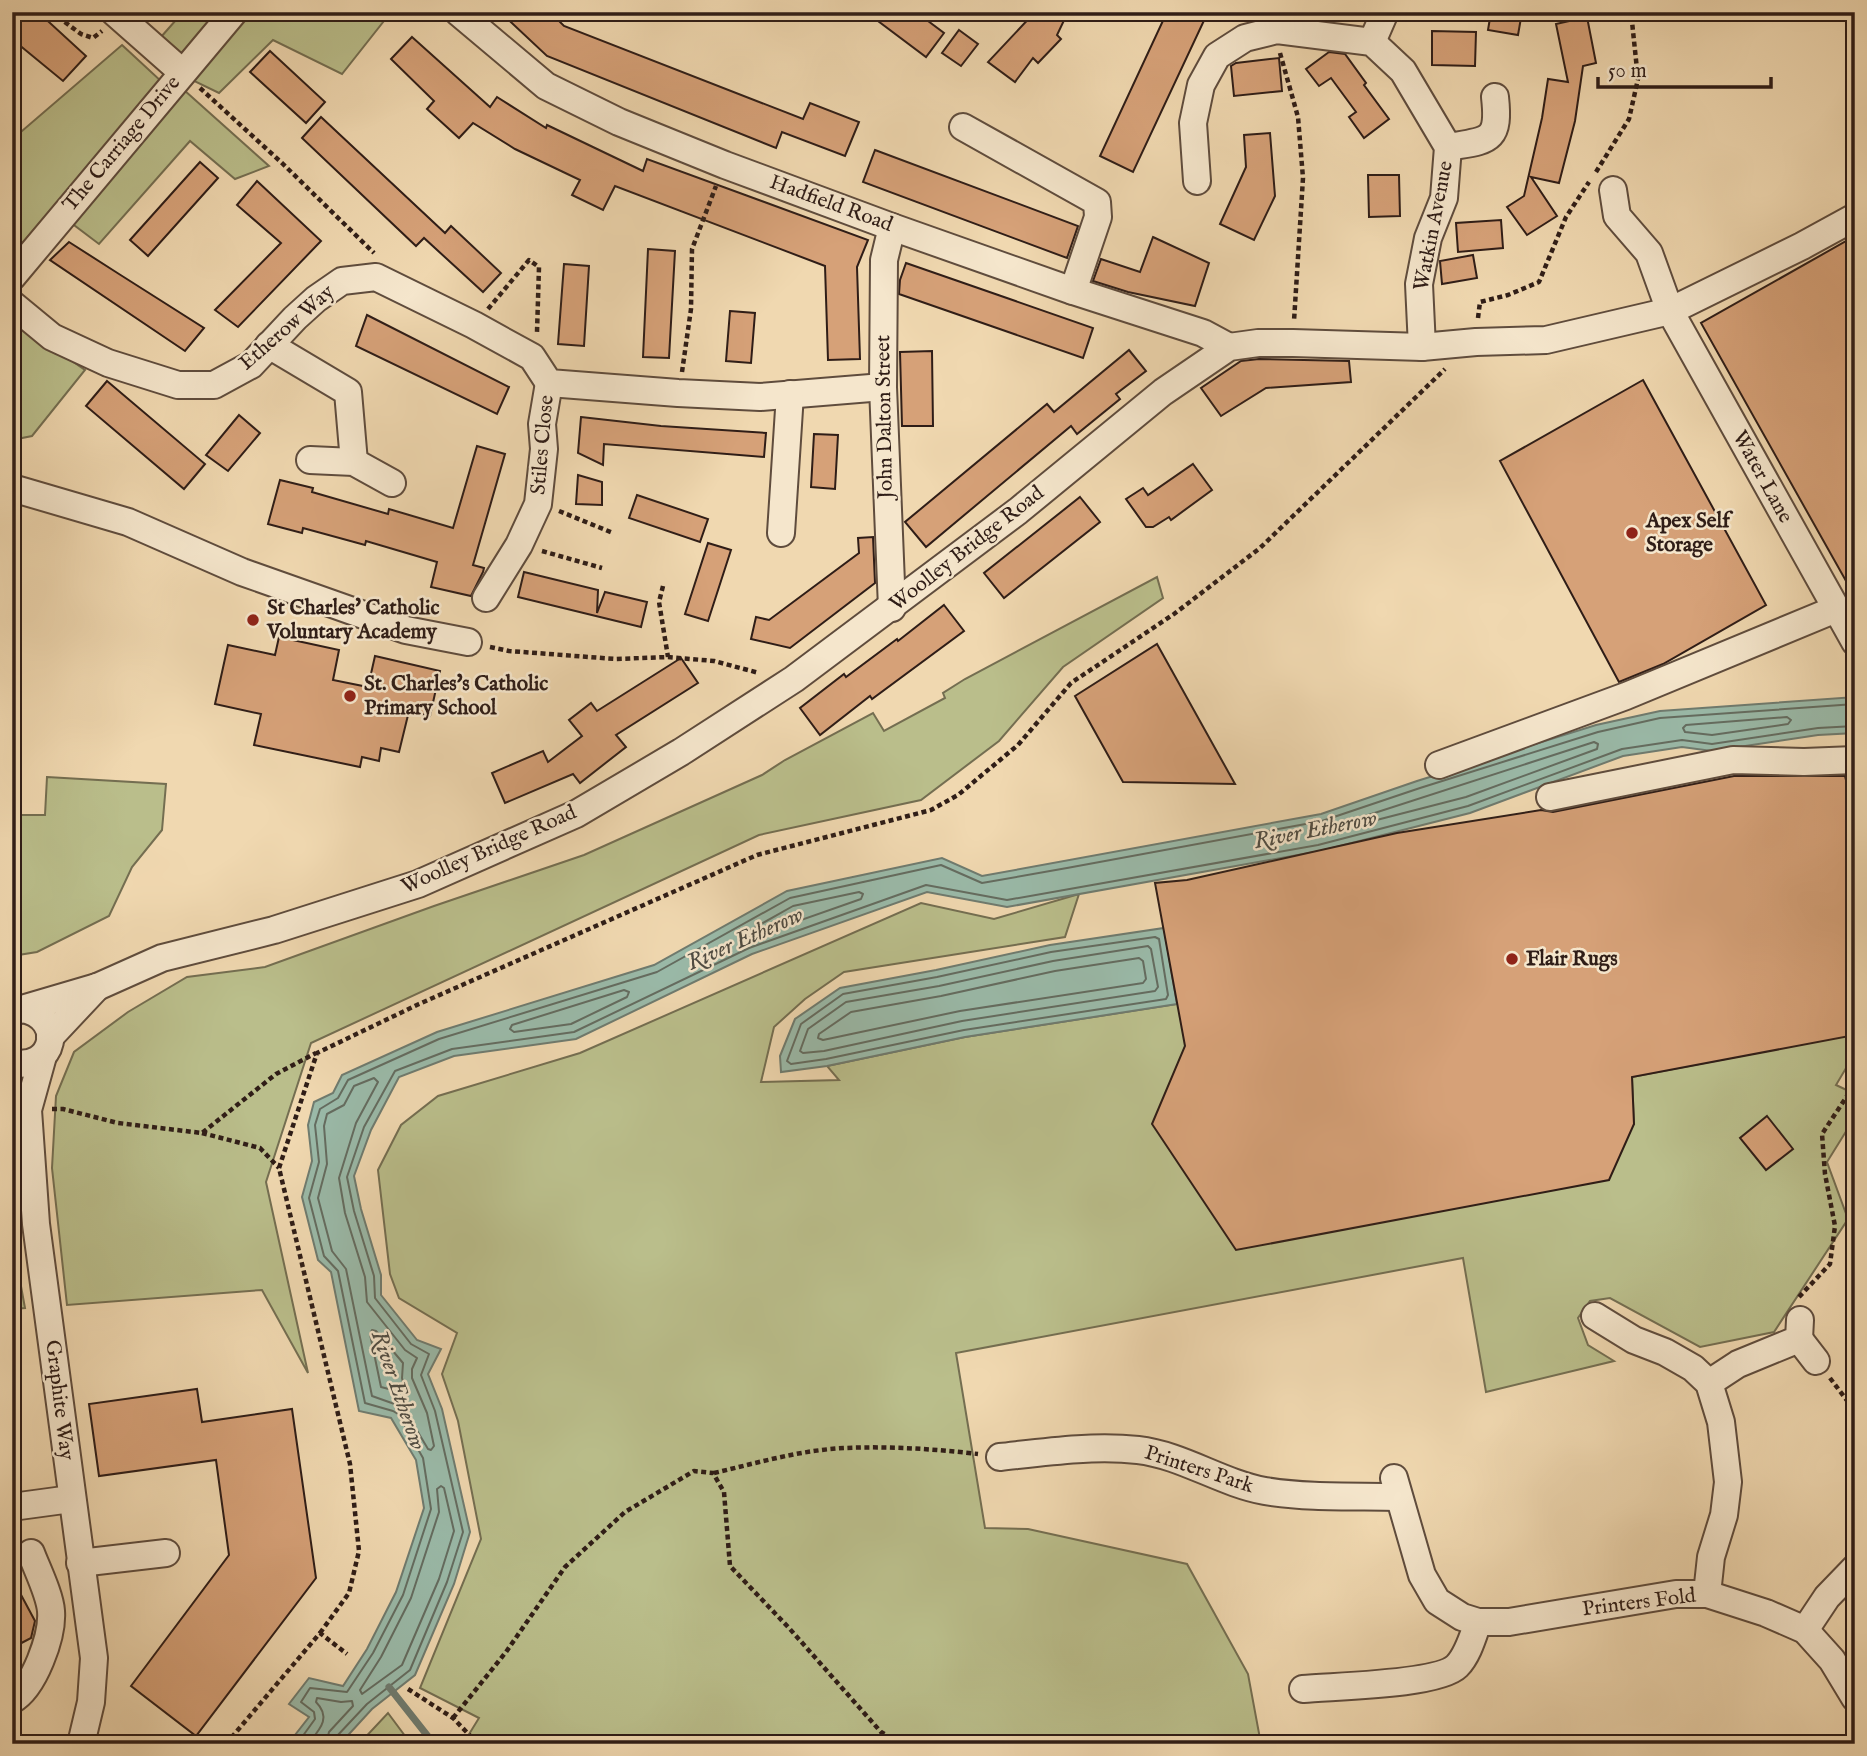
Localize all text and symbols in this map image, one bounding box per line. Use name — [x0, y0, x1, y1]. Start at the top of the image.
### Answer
scale bar — [1598, 46, 1771, 90]
text: 50 m — [1608, 58, 1647, 85]
street label: The Carriage Drive — [57, 70, 187, 218]
street label: Watkin Avenue — [1408, 158, 1460, 293]
street label: Hadfield Road — [766, 169, 897, 239]
street label: Etherow Way — [234, 279, 341, 377]
street label: John Dalton Street — [870, 335, 900, 501]
street label: Stiles Close — [525, 394, 561, 496]
street label: Water Lane — [1726, 426, 1799, 528]
street label: Woolley Bridge Road — [884, 480, 1050, 618]
place label: Apex Self Storage — [1645, 508, 1733, 559]
marker: Apex Self Storage — [1624, 525, 1640, 541]
place label: St Charles' Catholic Voluntary Academy — [266, 595, 439, 646]
marker: St Charles' Catholic Voluntary Academy — [245, 612, 261, 628]
place label: St. Charles's Catholic Primary School — [364, 671, 548, 722]
marker: St. Charles's Catholic Primary School — [342, 688, 358, 704]
street label: Woolley Bridge Road — [397, 799, 581, 901]
water label: River Etherow — [1251, 804, 1379, 856]
water label: River Etherow — [682, 900, 808, 978]
place label: Flair Rugs — [1526, 946, 1618, 973]
marker: Flair Rugs — [1504, 951, 1520, 967]
water label: River Etherow — [364, 1326, 432, 1454]
street label: Graphite Way — [38, 1338, 80, 1462]
street label: Printers Park — [1141, 1440, 1258, 1501]
street label: Printers Fold — [1581, 1583, 1698, 1623]

